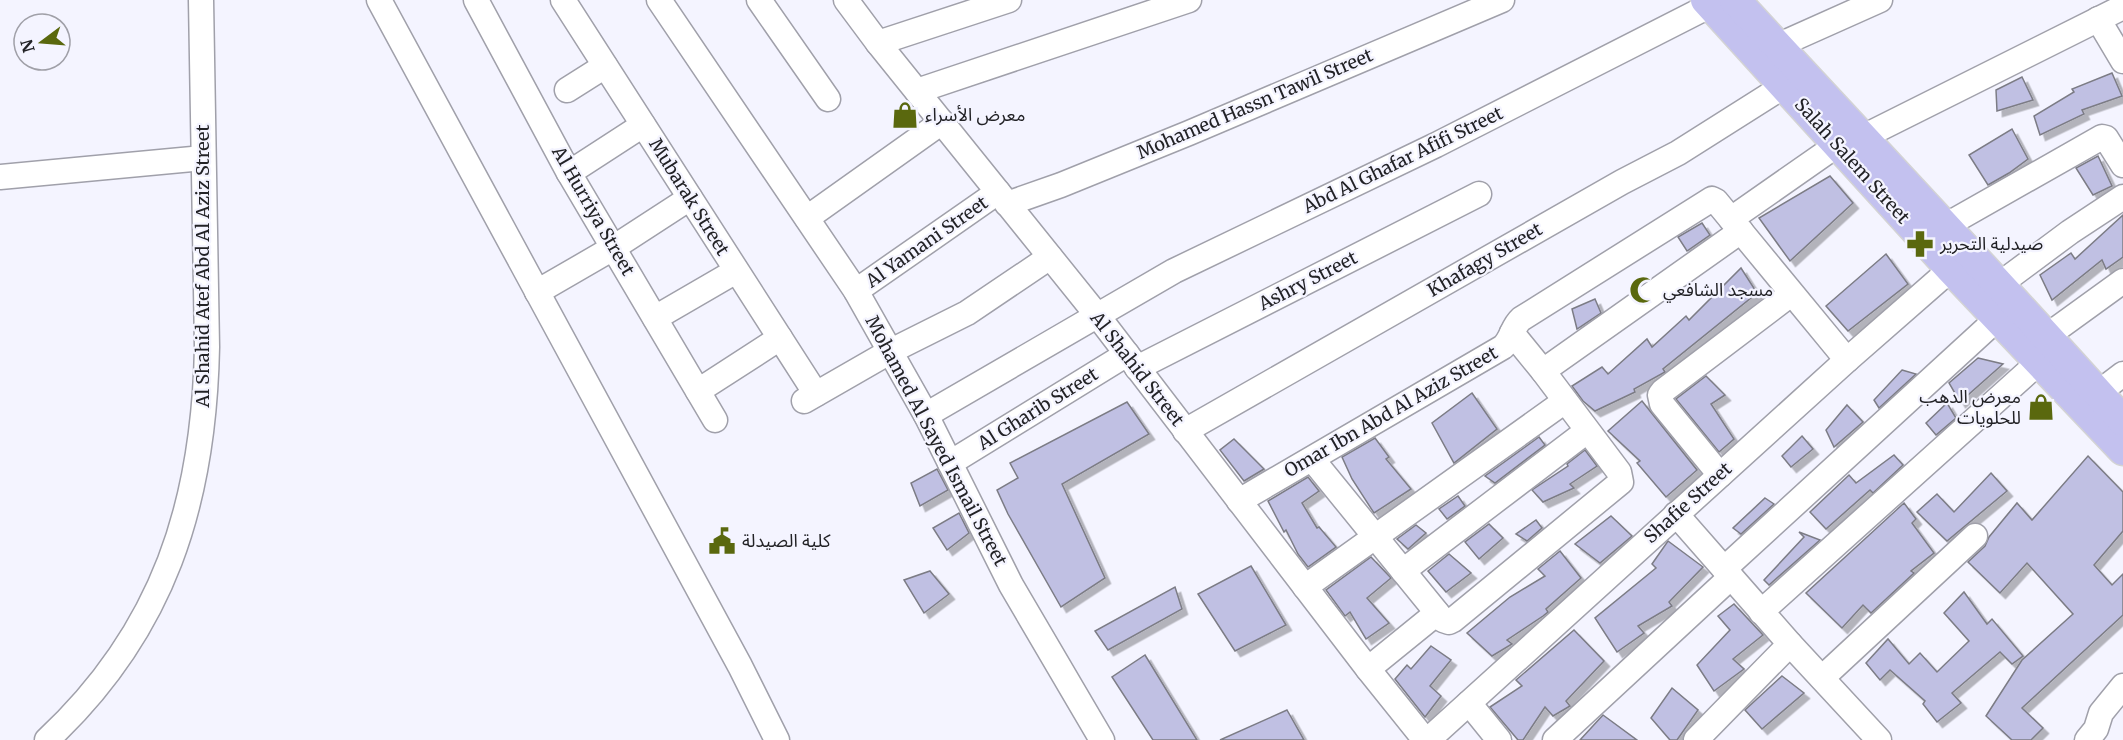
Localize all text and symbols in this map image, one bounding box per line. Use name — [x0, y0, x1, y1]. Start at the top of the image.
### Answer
north arrow — [12, 12, 72, 72]
text: N — [16, 37, 39, 55]
street label: Mohamed Hassn Tawil Street — [1133, 43, 1376, 164]
street label: Salah Salem Street — [1790, 93, 1915, 228]
shop icon: معرض الأسراء — [890, 100, 920, 130]
street label: Abd Al Ghafar Afifi Street — [1298, 101, 1506, 218]
place label: معرض الأسراء — [925, 103, 1025, 126]
street label: Al Shahid Atef Abd Al Aziz Street — [191, 125, 214, 408]
street label: Mubarak Street — [644, 134, 735, 260]
street label: Al Hurriya Street — [547, 141, 640, 280]
street label: Al Yamani Street — [860, 191, 992, 293]
street label: Khafagy Street — [1423, 217, 1546, 302]
pharmacy icon: صيدلية التحرير — [1905, 229, 1935, 259]
place label: صيدلية التحرير — [1939, 232, 2043, 255]
street label: Ashry Street — [1254, 246, 1361, 316]
mosque icon: مسجد الشافعي — [1628, 275, 1658, 305]
place label: مسجد الشافعي — [1663, 278, 1773, 303]
street label: Al Shahid Street — [1085, 306, 1189, 431]
street label: Mohamed Al Sayed Ismail Street — [860, 312, 1012, 570]
street label: Omar Ibn Abd Al Aziz Street — [1280, 341, 1501, 482]
street label: Al Gharib Street — [972, 362, 1102, 455]
place label: معرض الدهب للحلويات — [1919, 385, 2021, 429]
shop icon: معرض الدهب للحلويات — [2026, 392, 2056, 422]
street label: Shafie Street — [1639, 457, 1736, 548]
public building icon: كلية الصيدلة — [707, 526, 737, 556]
place label: كلية الصيدلة — [742, 529, 831, 552]

